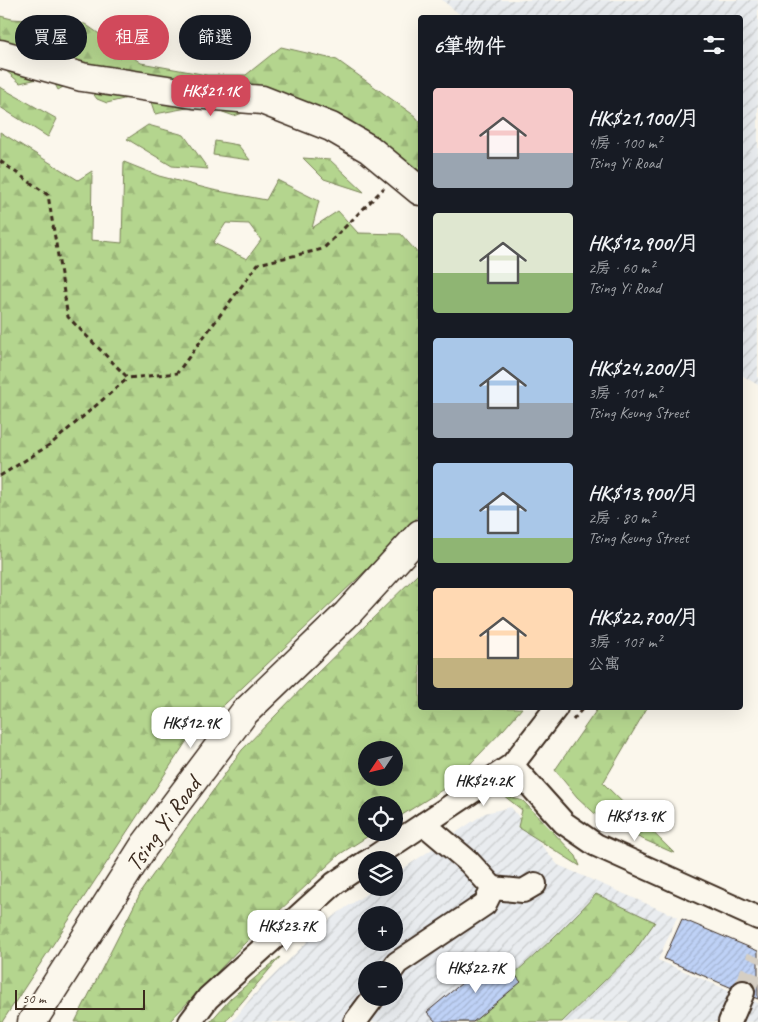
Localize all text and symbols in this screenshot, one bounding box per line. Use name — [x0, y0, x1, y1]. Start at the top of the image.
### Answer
chip: 買屋 — [15, 15, 87, 60]
chip: 租屋 — [97, 15, 169, 60]
chip: 篩選 — [179, 15, 251, 60]
icon: filters — [700, 31, 728, 59]
text: 6筆物件 — [433, 33, 506, 59]
pin: HK$21.1K — [159, 74, 263, 117]
text: HK$21.1K — [182, 81, 240, 101]
text: HK$21,100/月 — [588, 105, 699, 131]
icon: home — [473, 108, 533, 168]
text: 4房 · 100 m² — [588, 133, 662, 153]
text: Tsing Yi Road — [588, 153, 661, 173]
text: HK$12,900/月 — [588, 230, 699, 256]
icon: home — [473, 233, 533, 293]
text: 2房 · 60 m² — [588, 258, 654, 278]
text: Tsing Yi Road — [588, 278, 661, 298]
text: HK$24,200/月 — [588, 355, 699, 381]
icon: home — [473, 358, 533, 418]
text: 3房 · 101 m² — [588, 383, 662, 403]
text: Tsing Keung Street — [588, 403, 689, 423]
text: HK$13,900/月 — [588, 480, 699, 506]
icon: home — [473, 483, 533, 543]
text: 2房 · 80 m² — [588, 508, 654, 528]
text: Tsing Keung Street — [588, 528, 689, 548]
text: HK$22,700/月 — [588, 604, 699, 630]
icon: home — [473, 608, 533, 668]
text: 3房 · 107 m² — [588, 632, 662, 652]
text: 公寓 — [588, 654, 620, 674]
pin: HK$12.9K — [139, 706, 243, 749]
text: HK$12.9K — [162, 713, 220, 733]
north arrow — [358, 741, 402, 786]
map controls — [358, 741, 403, 1006]
pin: HK$24.2K — [432, 764, 536, 807]
street label: Tsing Yi Road — [119, 768, 209, 877]
text: HK$24.2K — [455, 771, 513, 791]
button: locate — [358, 796, 403, 841]
pin: HK$13.9K — [583, 800, 687, 842]
text: HK$13.9K — [606, 806, 664, 826]
button: layers — [358, 851, 403, 896]
button: + — [358, 906, 403, 951]
pin: HK$23.7K — [235, 910, 339, 952]
text: HK$23.7K — [258, 916, 316, 936]
pin: HK$22.7K — [424, 952, 528, 994]
text: HK$22.7K — [447, 958, 505, 978]
button: − — [358, 961, 403, 1006]
scale bar — [15, 987, 145, 1010]
text: 50 m — [22, 990, 46, 1007]

